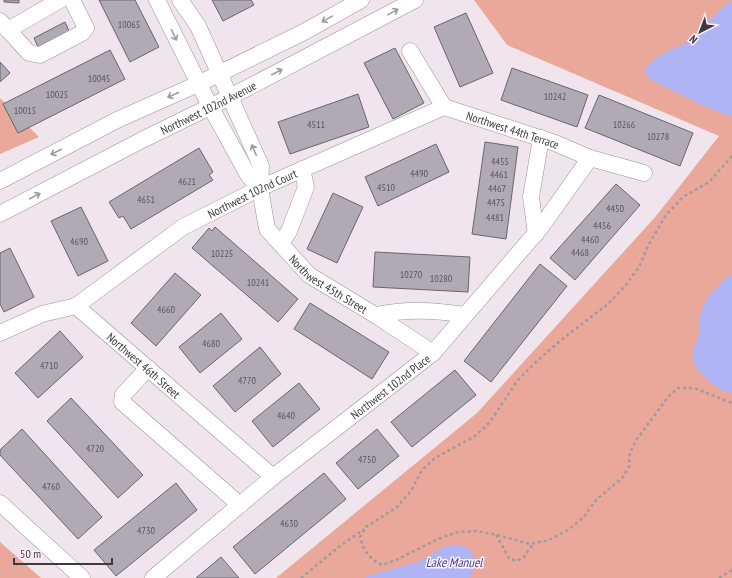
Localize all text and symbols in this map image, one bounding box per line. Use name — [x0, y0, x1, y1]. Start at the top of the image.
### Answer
one-way arrow — [386, 8, 398, 16]
north arrow — [680, 12, 720, 52]
one-way arrow — [321, 16, 333, 23]
house number: 10065 — [118, 18, 140, 31]
one-way arrow — [171, 29, 178, 41]
text: N — [686, 32, 700, 47]
one-way arrow — [271, 68, 283, 76]
house number: 10045 — [88, 72, 110, 85]
street label: Northwest 102nd Avenue — [158, 77, 259, 137]
house number: 10025 — [46, 88, 68, 101]
house number: 10242 — [544, 90, 566, 103]
one-way arrow — [167, 92, 179, 100]
house number: 10015 — [14, 104, 36, 117]
street label: Northwest 44th Terrace — [465, 107, 562, 152]
house number: 4511 — [307, 118, 325, 131]
house number: 10266 — [613, 118, 636, 131]
house number: 10278 — [647, 130, 669, 143]
one-way arrow — [250, 145, 257, 157]
one-way arrow — [50, 149, 62, 157]
house number: 4455 — [491, 155, 509, 168]
street label: Northwest 102nd Court — [205, 165, 300, 221]
house number: 4490 — [410, 167, 429, 180]
house number: 4461 — [490, 168, 508, 181]
house number: 4621 — [178, 175, 196, 188]
house number: 4510 — [377, 181, 396, 194]
house number: 4467 — [488, 182, 506, 195]
one-way arrow — [28, 192, 40, 199]
house number: 4651 — [137, 193, 155, 206]
house number: 4475 — [487, 196, 505, 209]
house number: 4450 — [606, 202, 625, 215]
house number: 4481 — [486, 211, 504, 224]
house number: 4456 — [593, 219, 612, 232]
house number: 4460 — [581, 233, 600, 246]
house number: 4690 — [70, 235, 89, 248]
house number: 4468 — [571, 246, 589, 259]
house number: 10225 — [211, 247, 233, 260]
street label: Northwest 45th Street — [286, 251, 371, 317]
house number: 10270 — [400, 268, 423, 281]
house number: 10280 — [430, 272, 453, 285]
house number: 10241 — [247, 276, 269, 289]
house number: 4660 — [157, 303, 176, 316]
street label: Northwest 46th Street — [104, 329, 184, 401]
house number: 4680 — [202, 337, 221, 350]
street label: Northwest 102nd Place — [347, 351, 433, 422]
house number: 4710 — [40, 359, 59, 372]
house number: 4770 — [238, 374, 257, 387]
house number: 4640 — [277, 409, 296, 422]
house number: 4720 — [86, 442, 105, 455]
house number: 4750 — [358, 453, 377, 466]
house number: 4760 — [42, 480, 61, 493]
house number: 4630 — [280, 517, 299, 530]
house number: 4730 — [137, 524, 156, 537]
scale bar — [14, 540, 112, 566]
text: 50 m — [20, 546, 41, 561]
water label: Lake Manuel — [426, 554, 484, 571]

